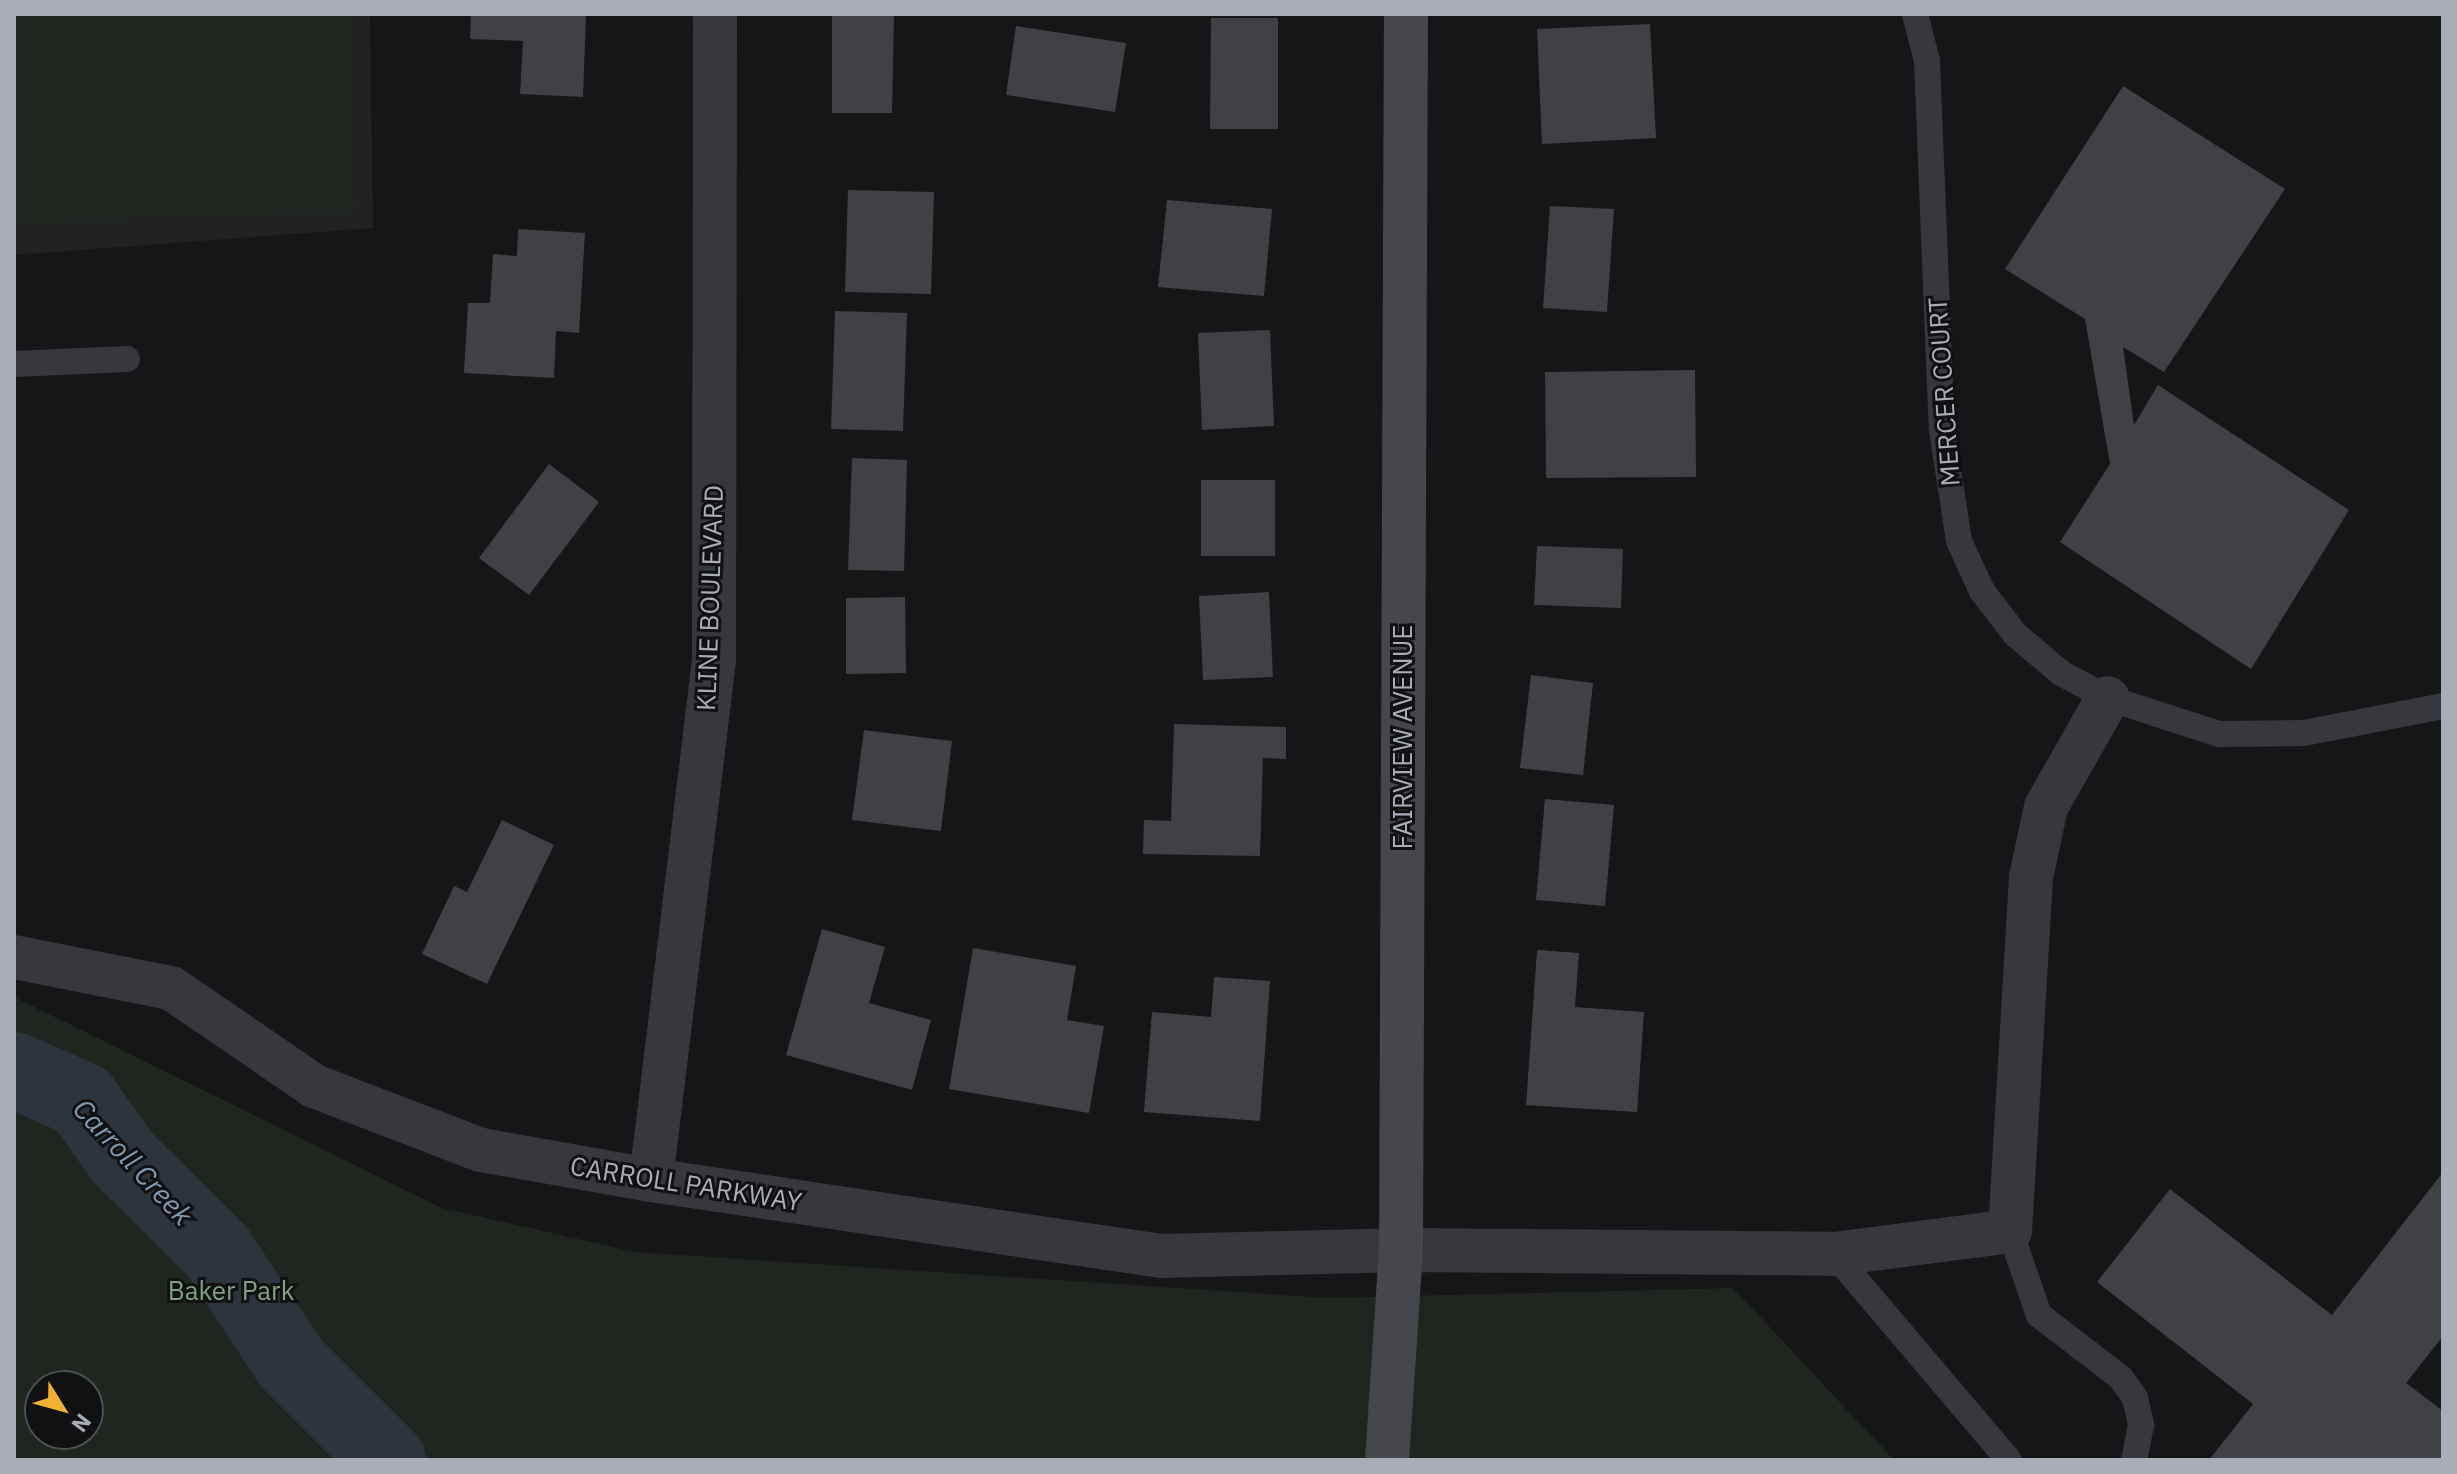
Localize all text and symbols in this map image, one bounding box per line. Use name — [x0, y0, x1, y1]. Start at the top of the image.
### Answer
street label: MERCER COURT — [1922, 296, 1966, 488]
street label: KLINE BOULEVARD — [690, 485, 730, 711]
street label: FAIRVIEW AVENUE — [1387, 625, 1419, 849]
water label: Carroll Creek — [66, 1092, 200, 1232]
street label: CARROLL PARKWAY — [568, 1150, 804, 1218]
park label: Baker Park — [168, 1275, 294, 1307]
north arrow — [24, 1370, 104, 1450]
text: N — [66, 1408, 98, 1439]

